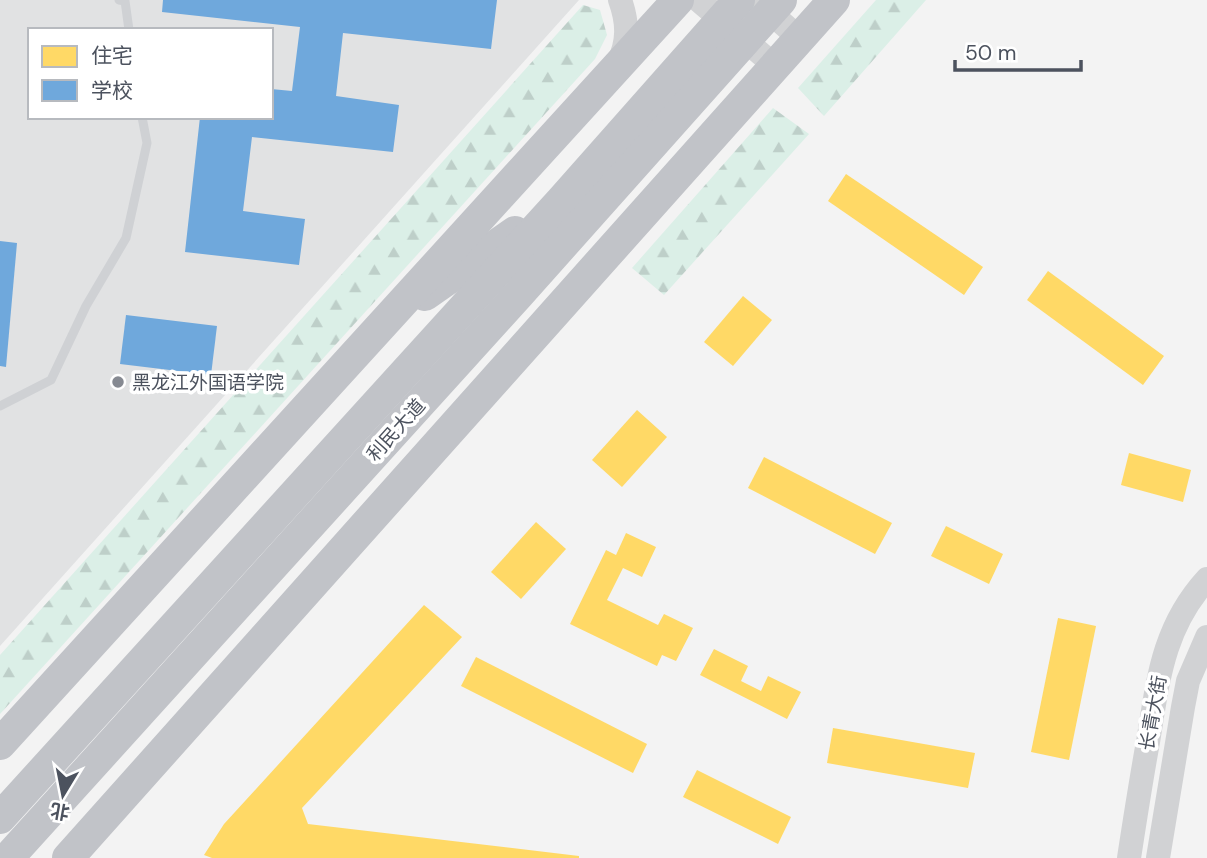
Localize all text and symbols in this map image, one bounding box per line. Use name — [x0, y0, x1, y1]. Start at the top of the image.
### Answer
legend — [28, 28, 273, 119]
scale bar — [955, 28, 1081, 72]
text: 50 m — [965, 39, 1016, 67]
text: 住宅 — [91, 42, 133, 70]
text: 学校 — [91, 77, 133, 105]
place label: 黑龙江外国语学院 — [132, 370, 284, 395]
marker: 黑龙江外国语学院 — [110, 374, 126, 390]
street label: 利民大道 — [361, 393, 431, 467]
street label: 长青大街 — [1134, 673, 1172, 753]
north arrow — [28, 760, 98, 830]
text: 北 — [49, 797, 72, 825]

